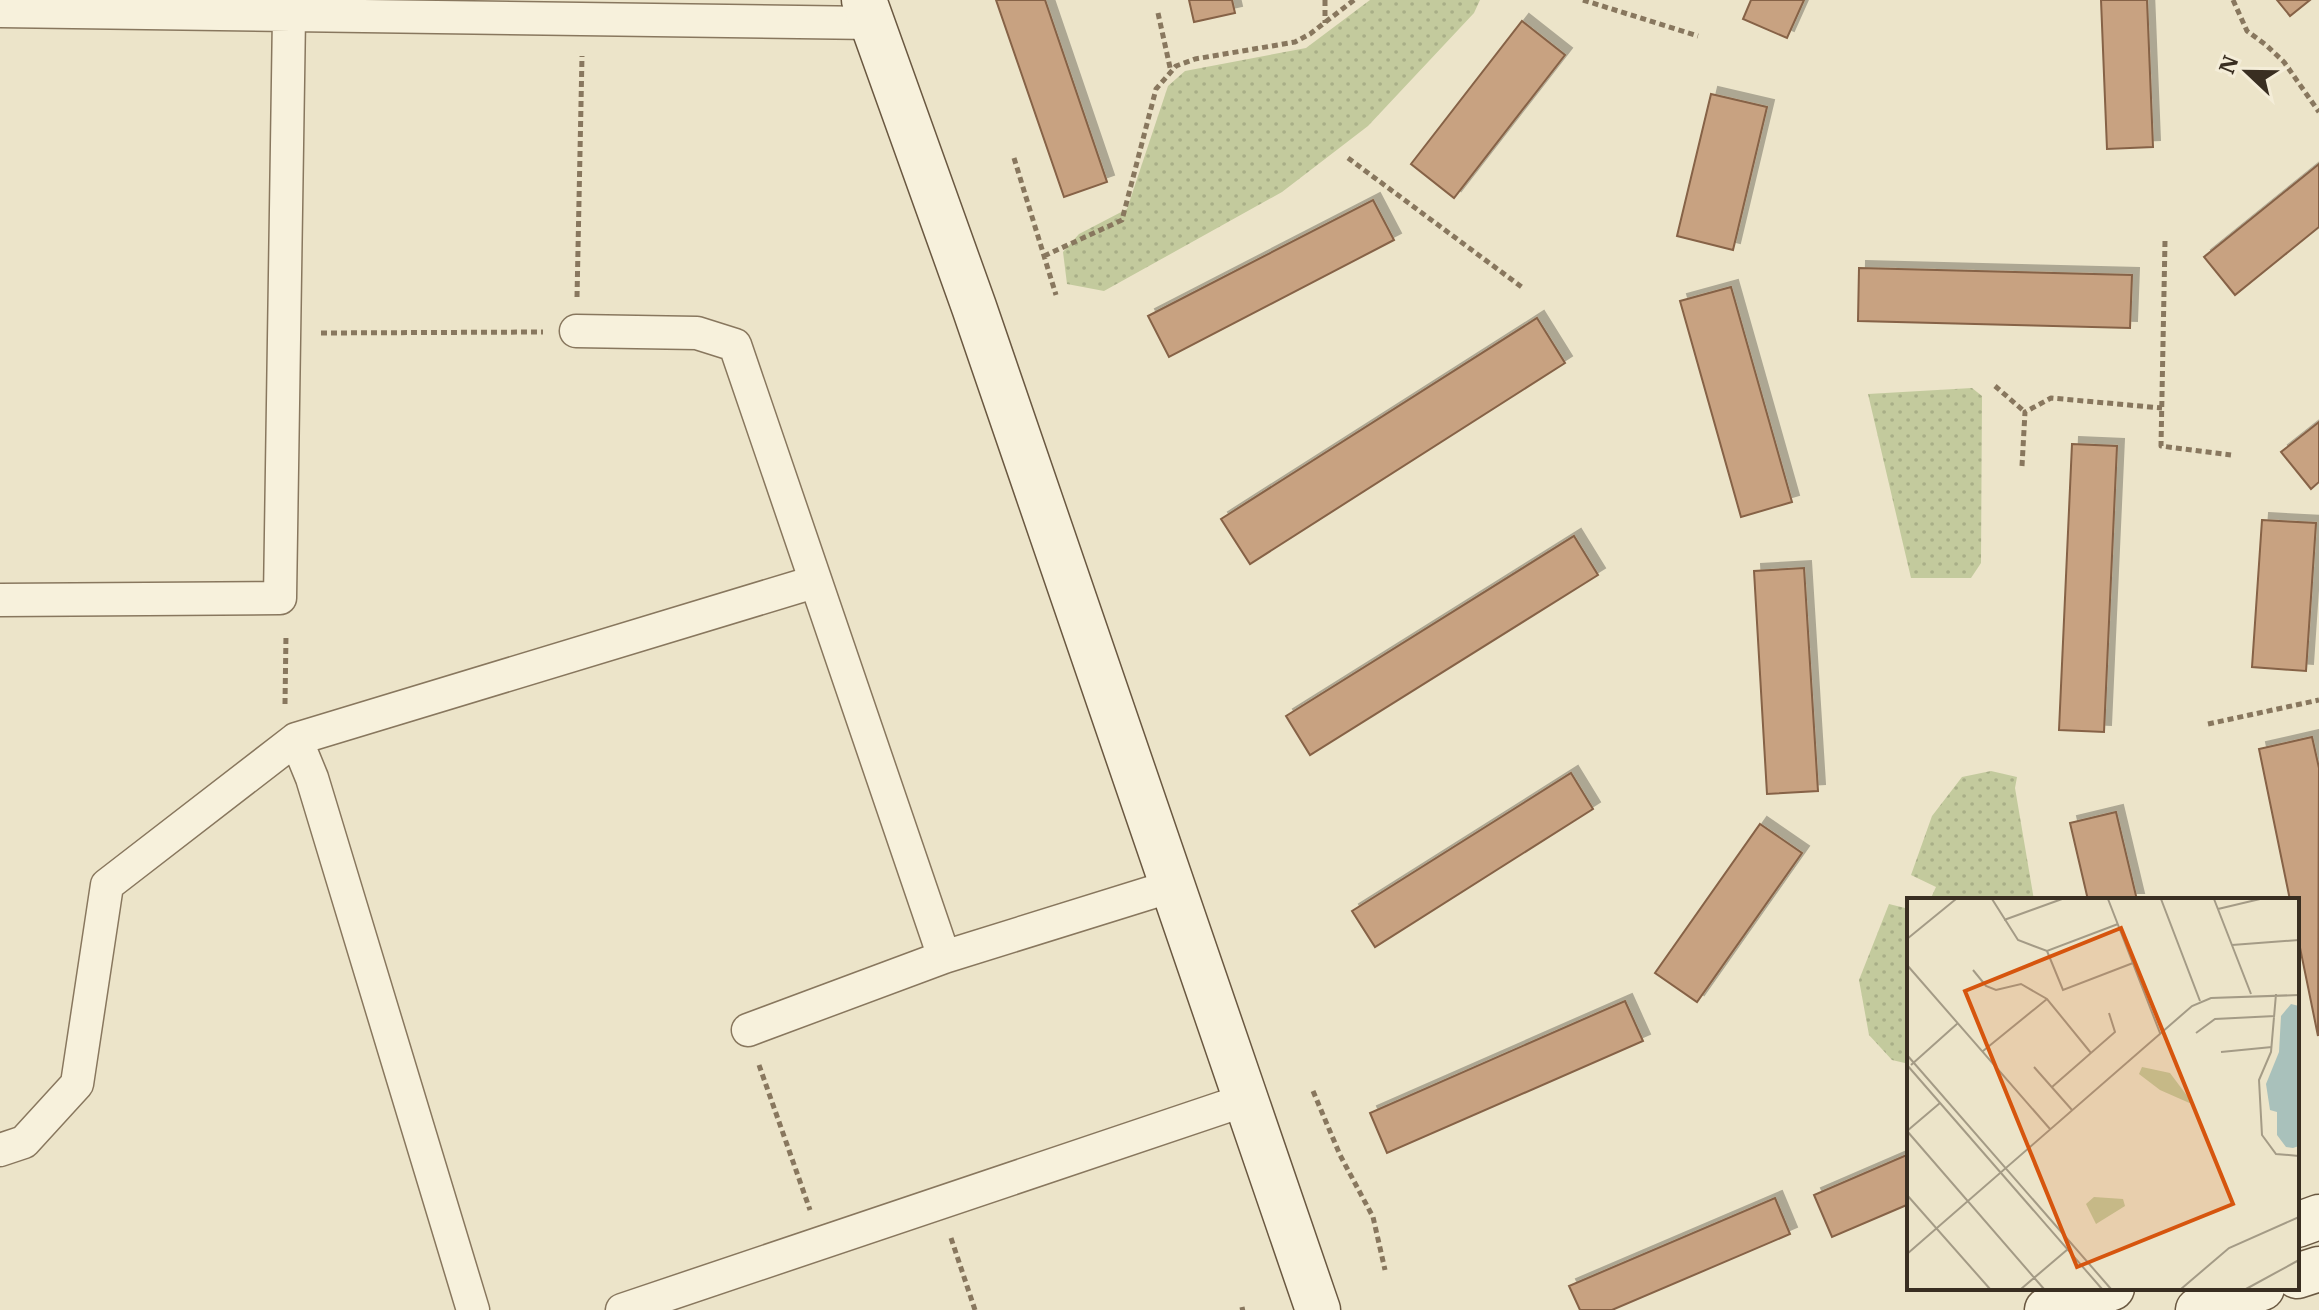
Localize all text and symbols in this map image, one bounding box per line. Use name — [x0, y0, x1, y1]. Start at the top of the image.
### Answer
north arrow — [2207, 32, 2287, 112]
text: N — [2211, 51, 2245, 78]
inset map — [1907, 898, 2299, 1290]

